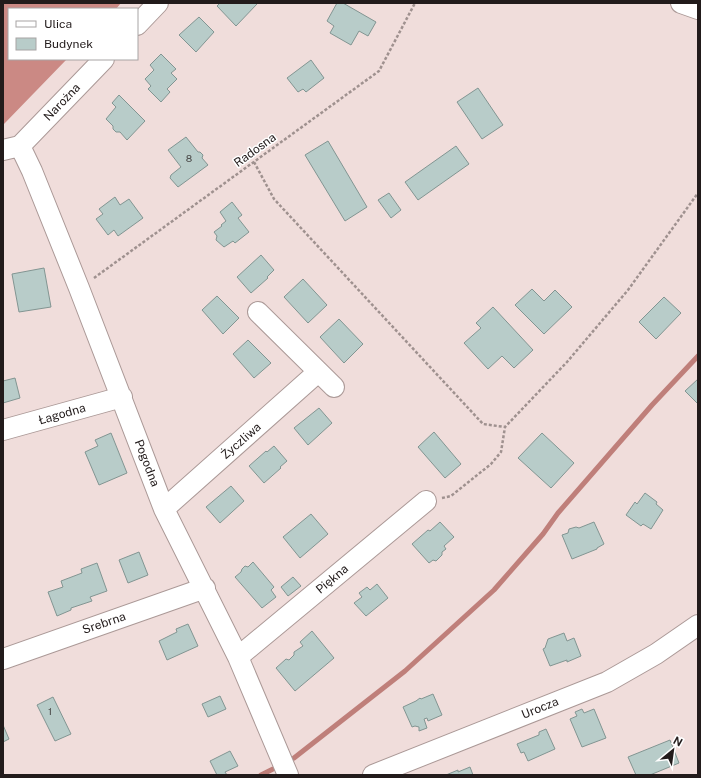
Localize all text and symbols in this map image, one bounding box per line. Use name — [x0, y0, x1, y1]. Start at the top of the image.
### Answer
legend — [8, 8, 138, 60]
text: Ulica — [44, 17, 72, 31]
text: Budynek — [44, 37, 93, 51]
street label: Narożna — [41, 81, 83, 123]
street label: Radosna — [231, 130, 279, 170]
house number: 8 — [186, 152, 192, 164]
street label: Łagodna — [37, 401, 87, 427]
street label: Życzliwa — [218, 420, 264, 462]
street label: Pogodna — [132, 438, 162, 488]
street label: Piękna — [313, 562, 351, 596]
street label: Srebrna — [81, 609, 127, 637]
street label: Urocza — [519, 694, 561, 722]
house number: 1 — [48, 705, 52, 717]
north arrow — [653, 730, 693, 770]
text: N — [671, 734, 685, 749]

